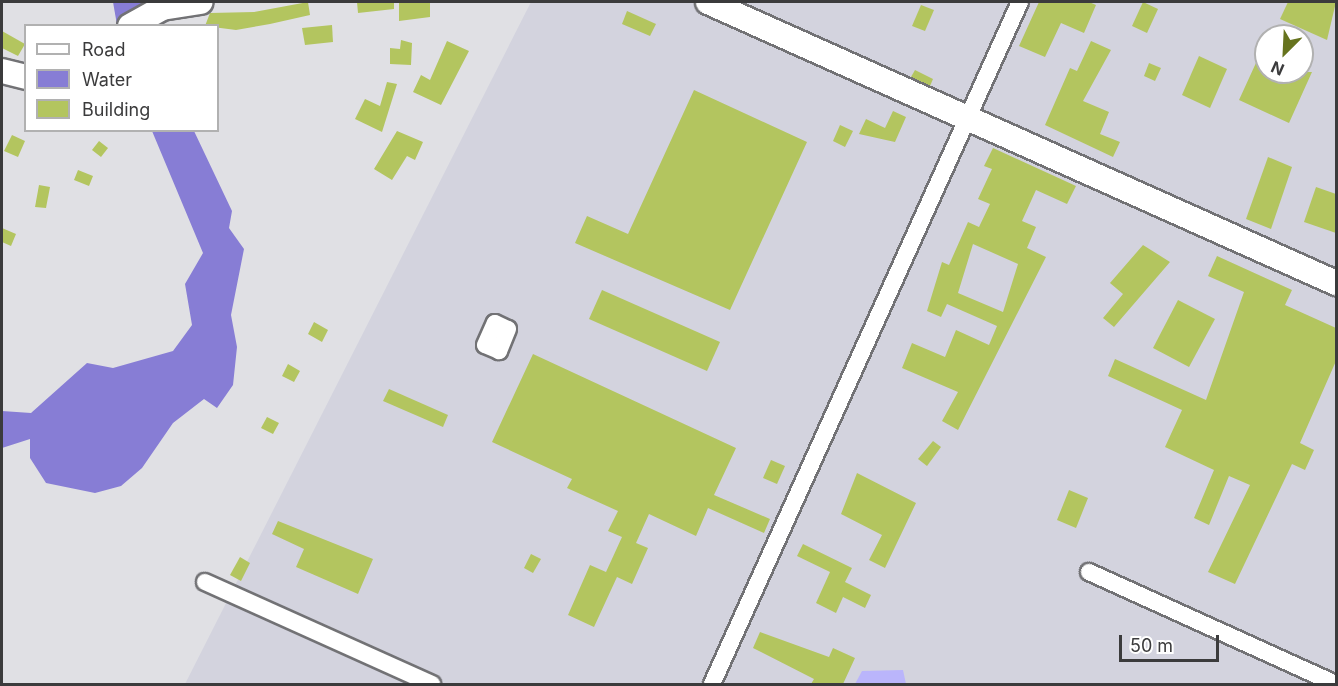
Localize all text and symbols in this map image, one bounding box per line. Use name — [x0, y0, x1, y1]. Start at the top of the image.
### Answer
legend — [24, 24, 219, 132]
north arrow — [1254, 24, 1314, 84]
text: Road — [82, 39, 125, 60]
text: N — [1268, 57, 1287, 80]
text: Water — [82, 69, 132, 90]
text: Building — [82, 99, 150, 120]
scale bar — [1122, 623, 1222, 661]
text: 50 m — [1130, 635, 1173, 656]

